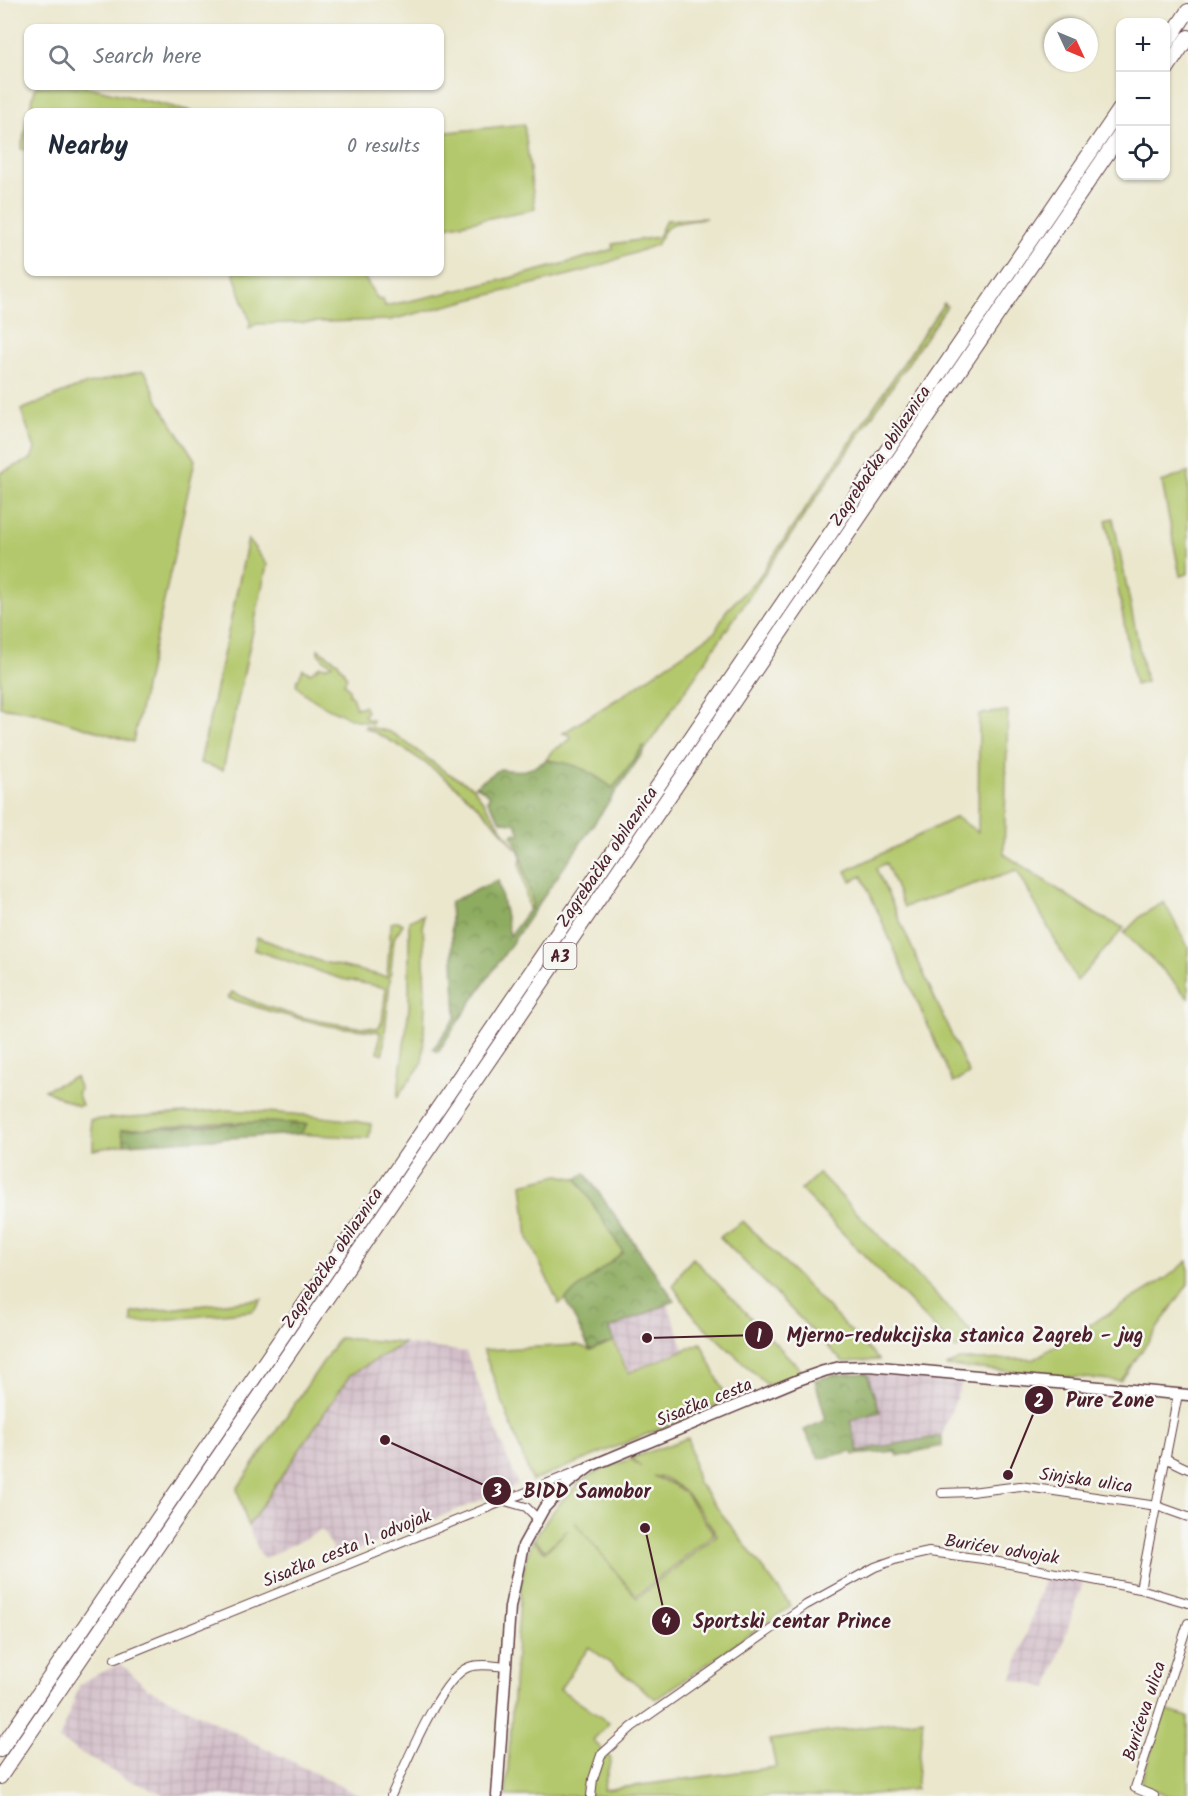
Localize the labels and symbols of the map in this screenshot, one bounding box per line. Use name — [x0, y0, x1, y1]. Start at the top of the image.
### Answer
north arrow — [1044, 18, 1098, 72]
street label: Zagrebačka obilaznica — [823, 380, 939, 533]
street label: Zagrebačka obilaznica — [550, 781, 666, 934]
road number: A3 — [544, 943, 576, 969]
street label: Zagrebačka obilaznica — [275, 1182, 391, 1335]
callout: Mjerno-redukcijska stanica Zagreb - jug — [744, 1316, 1155, 1354]
text: Mjerno-redukcijska stanica Zagreb - jug — [787, 1321, 1143, 1353]
text: 1 — [756, 1323, 762, 1352]
street label: Sisačka cesta — [652, 1371, 757, 1436]
callout: Pure Zone — [1024, 1381, 1166, 1419]
text: Pure Zone — [1066, 1386, 1154, 1418]
text: 2 — [1034, 1388, 1044, 1417]
street label: Sinjska ulica — [1037, 1461, 1134, 1502]
callout: BIDD Samobor — [482, 1472, 663, 1510]
text: BIDD Samobor — [523, 1477, 651, 1509]
text: 3 — [491, 1478, 502, 1507]
street label: Sisačka cesta I. odvojak — [259, 1502, 437, 1597]
street label: Burićev odvojak — [942, 1527, 1062, 1574]
callout: Sportski centar Prince — [651, 1602, 903, 1640]
text: Sportski centar Prince — [693, 1607, 891, 1639]
text: 4 — [661, 1608, 671, 1637]
street label: Burićeva ulica — [1116, 1658, 1175, 1765]

